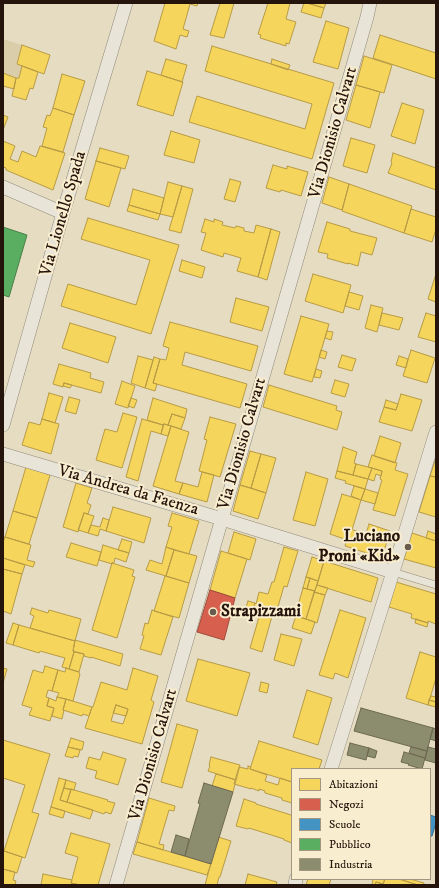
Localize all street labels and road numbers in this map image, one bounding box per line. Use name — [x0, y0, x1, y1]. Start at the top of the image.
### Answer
street label: Via Dionisio Calvart — [305, 65, 363, 201]
street label: Via Lionello Spada — [36, 149, 92, 279]
street label: Via Dionisio Calvart — [214, 376, 272, 512]
street label: Via Andrea da Faenza — [55, 461, 201, 521]
street label: Via Dionisio Calvart — [125, 687, 183, 823]

